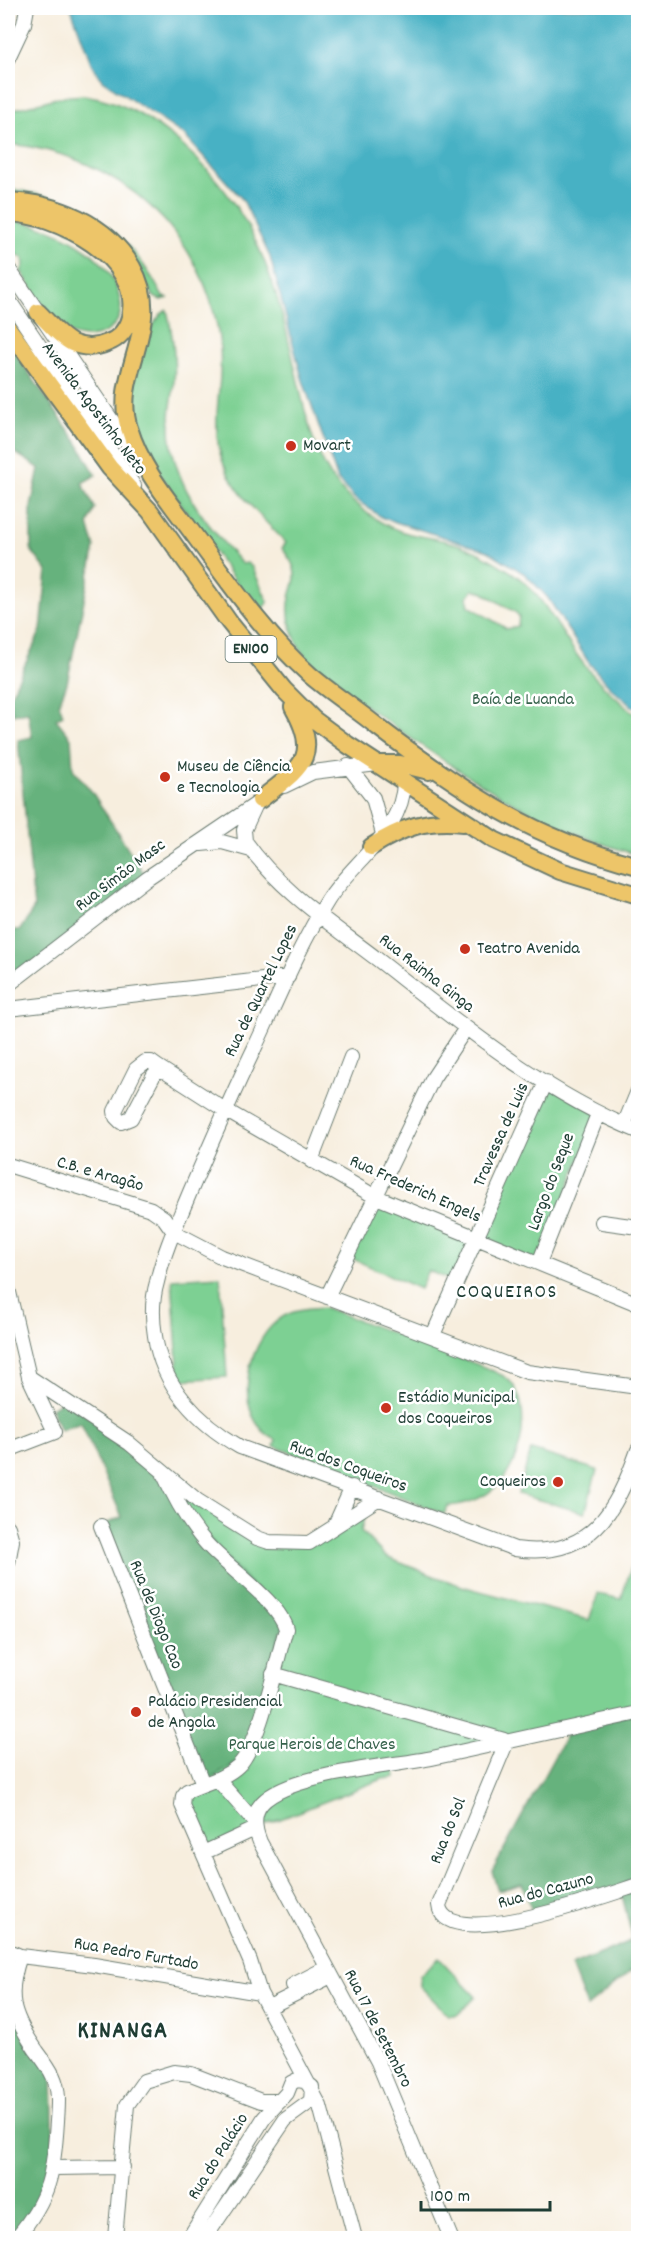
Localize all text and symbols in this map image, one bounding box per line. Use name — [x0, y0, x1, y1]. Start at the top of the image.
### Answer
street label: Avenida Agostinho Neto — [34, 337, 152, 481]
place label: Movart — [303, 434, 351, 459]
marker: Movart — [284, 439, 298, 453]
road number: EN100 — [226, 636, 276, 662]
park label: Baía de Luanda — [472, 688, 575, 713]
place label: Museu de Ciência e Tecnologia — [177, 755, 291, 801]
marker: Museu de Ciência e Tecnologia — [158, 770, 172, 784]
street label: Rua Simão Masc — [71, 834, 171, 918]
street label: Rua de Quartel Lopes — [219, 920, 305, 1062]
street label: Rua Rainha Ginga — [373, 929, 480, 1020]
place label: Teatro Avenida — [477, 937, 580, 962]
marker: Teatro Avenida — [458, 942, 472, 956]
street label: Travessa de Luis — [468, 1079, 536, 1191]
street label: Largo do Seque — [522, 1130, 582, 1234]
street label: Rua Frederich Engels — [345, 1150, 485, 1230]
street label: C.B. e Aragão — [54, 1151, 146, 1199]
district label: COQUEIROS — [456, 1279, 558, 1307]
place label: Estádio Municipal dos Coqueiros — [398, 1386, 515, 1432]
marker: Estádio Municipal dos Coqueiros — [379, 1401, 393, 1415]
street label: Rua dos Coqueiros — [286, 1434, 410, 1500]
place label: Coqueiros — [480, 1470, 546, 1495]
marker: Coqueiros — [551, 1475, 565, 1489]
street label: Rua de Diogo Cao — [122, 1557, 188, 1673]
place label: Palácio Presidencial de Angola — [148, 1690, 283, 1736]
marker: Palácio Presidencial de Angola — [129, 1705, 143, 1719]
park label: Parque Herois de Chaves — [229, 1733, 396, 1758]
street label: Rua do Sol — [424, 1793, 474, 1868]
street label: Rua do Cazuno — [495, 1867, 597, 1917]
street label: Rua Pedro Furtado — [72, 1932, 200, 1978]
street label: Rua 17 de Setembro — [336, 1965, 418, 2093]
district label: KINANGA — [77, 2015, 169, 2049]
street label: Rua do Palácio — [182, 2109, 256, 2205]
scale bar — [421, 2174, 550, 2212]
text: 100 m — [430, 2185, 470, 2210]

